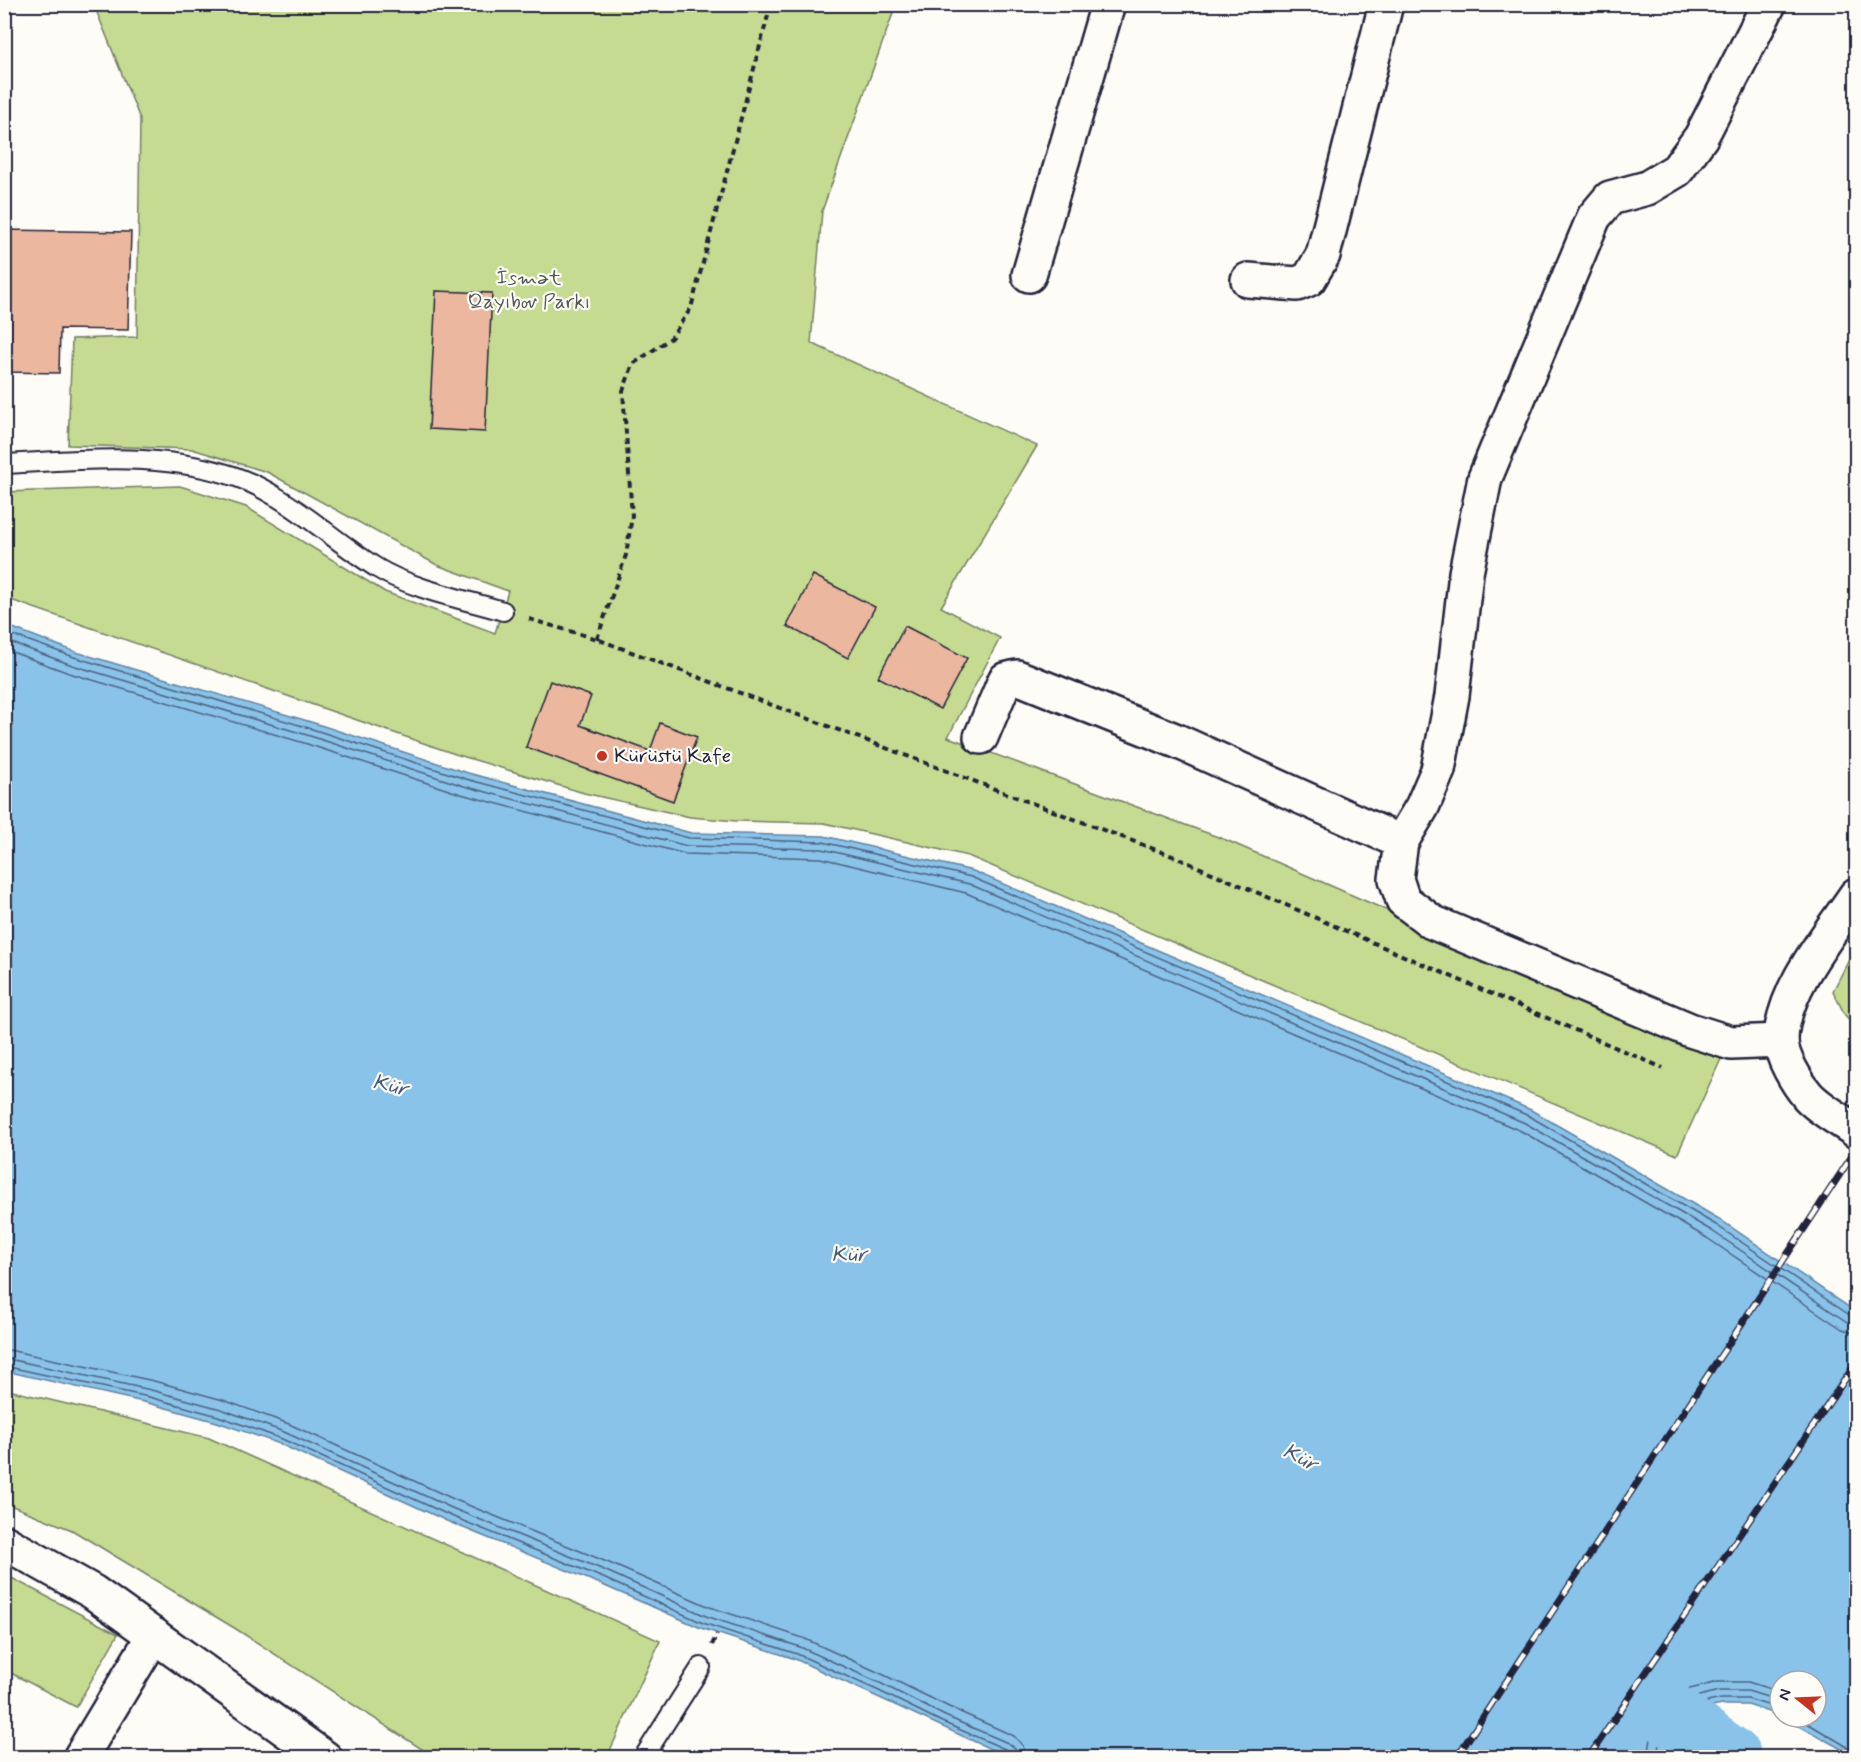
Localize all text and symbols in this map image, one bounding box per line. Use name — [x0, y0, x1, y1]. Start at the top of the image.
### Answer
park label: İsmət Qayıbov Parkı — [468, 264, 590, 316]
place label: Kürüstü Kafe — [614, 742, 731, 770]
marker: Kürüstü Kafe — [595, 749, 609, 763]
water label: Kür — [369, 1068, 413, 1105]
water label: Kür — [831, 1241, 869, 1269]
water label: Kür — [1278, 1437, 1325, 1480]
north arrow — [1768, 1669, 1828, 1729]
text: N — [1774, 1687, 1797, 1703]

